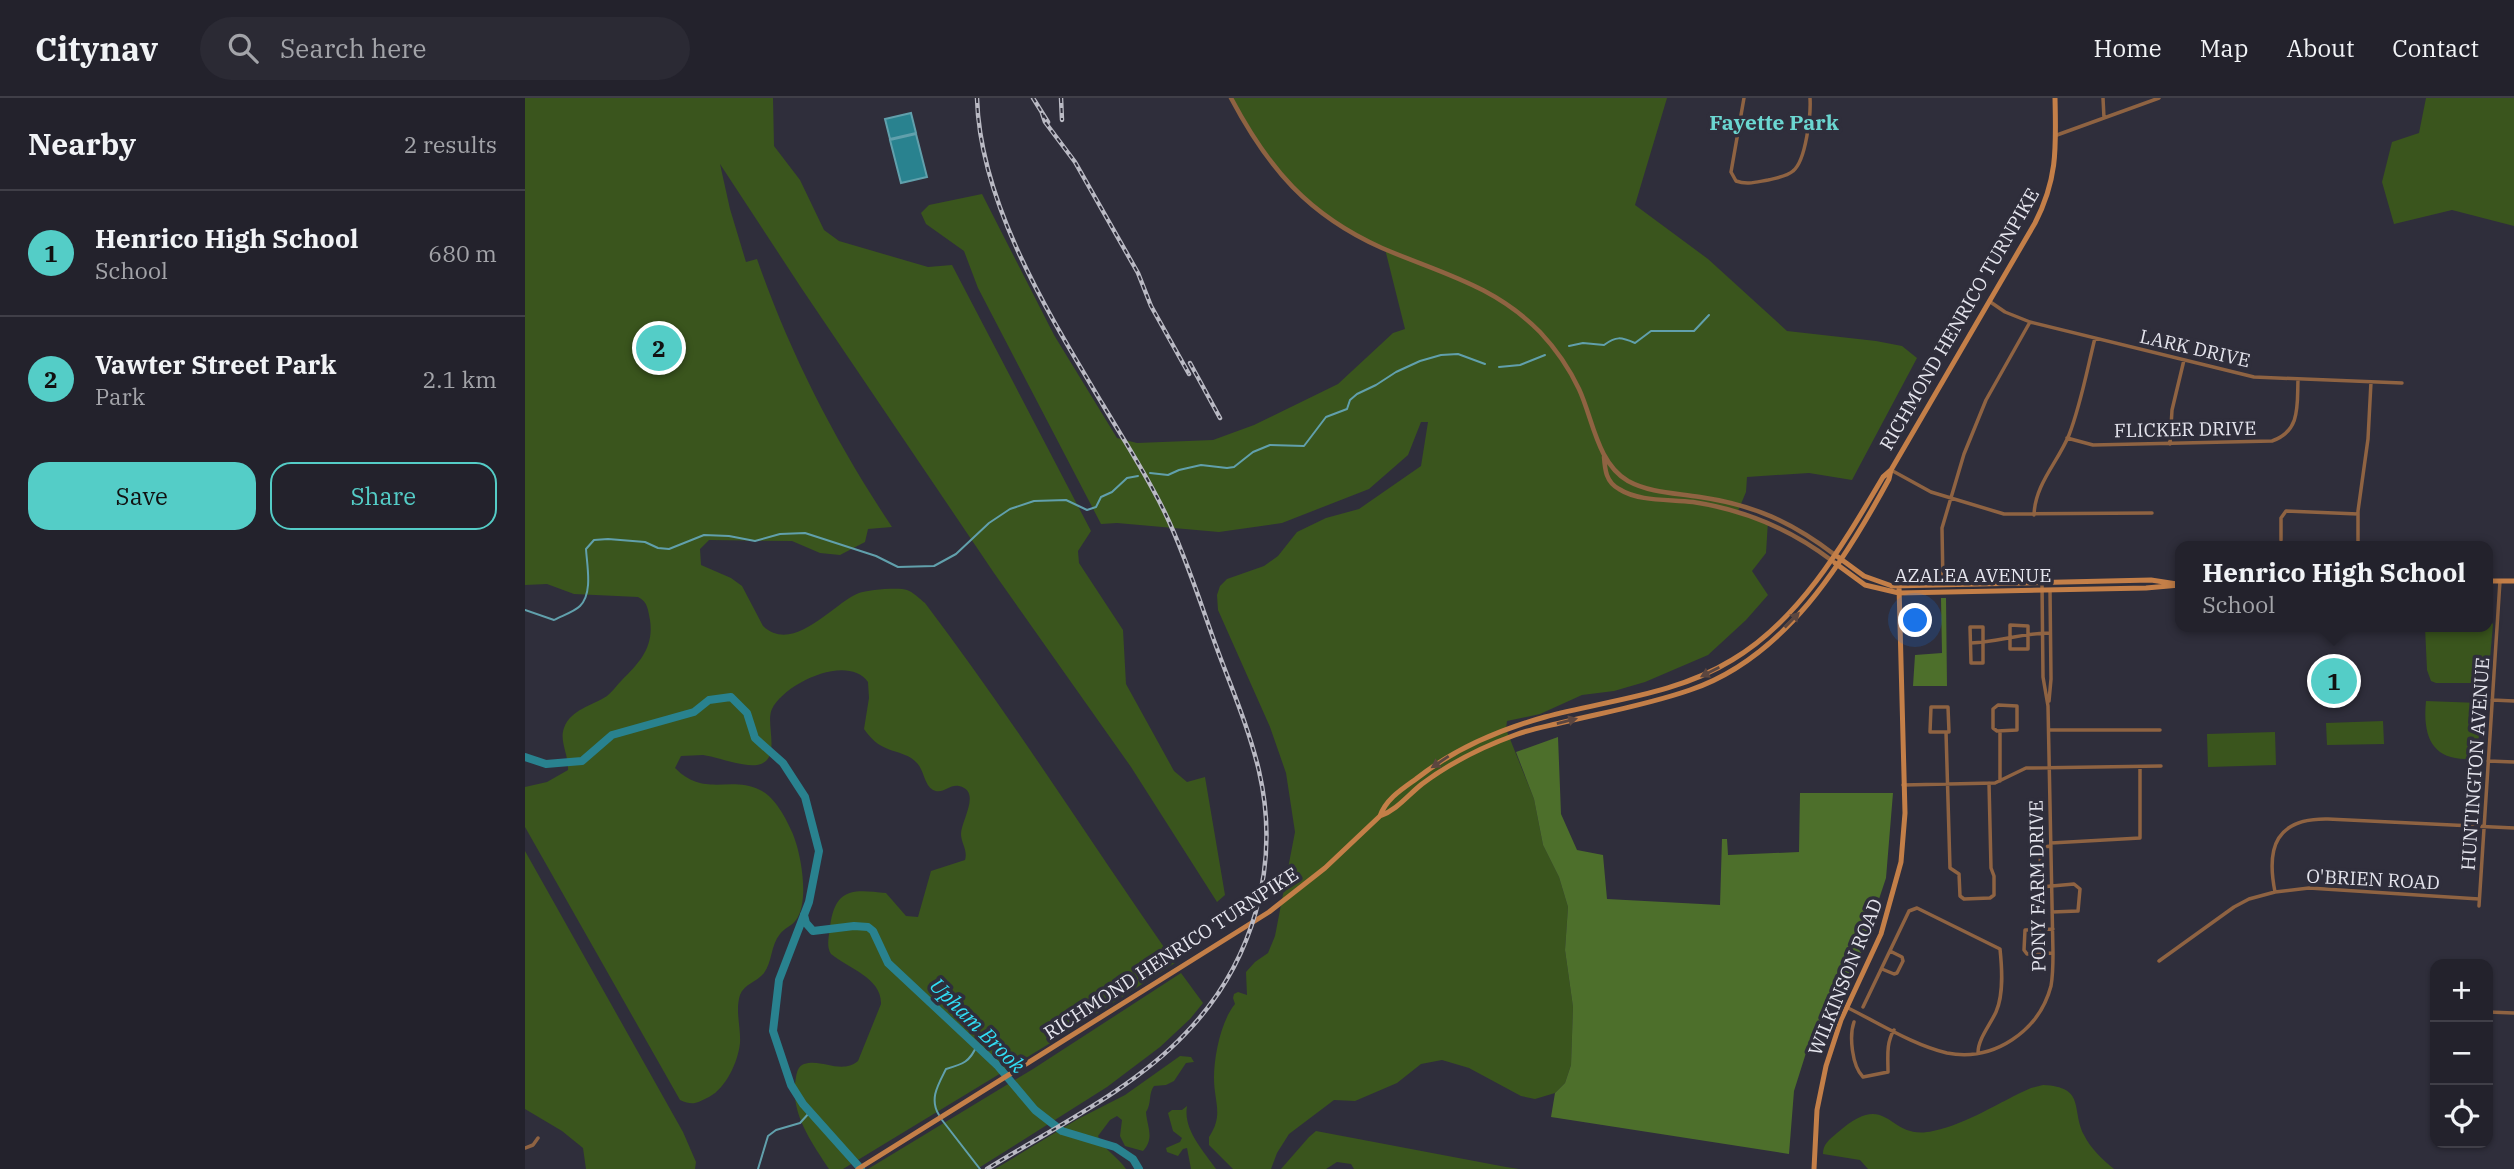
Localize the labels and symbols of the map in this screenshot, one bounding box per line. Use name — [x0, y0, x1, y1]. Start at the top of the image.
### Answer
district label: Fayette Park — [1709, 108, 1839, 136]
street label: RICHMOND HENRICO TURNPIKE — [1874, 184, 2044, 454]
pin: 2 — [636, 322, 682, 374]
street label: LARK DRIVE — [2137, 324, 2253, 372]
street label: FLICKER DRIVE — [2114, 416, 2256, 442]
street label: AZALEA AVENUE — [1895, 563, 2051, 587]
your location — [1898, 603, 1932, 637]
one-way arrow — [1784, 612, 1800, 629]
pin: 1 — [2311, 655, 2357, 707]
street label: HUNTINGTON AVENUE — [2456, 657, 2494, 871]
one-way arrow — [1700, 665, 1720, 677]
one-way arrow — [1556, 715, 1578, 726]
one-way arrow — [1430, 756, 1449, 769]
street label: PONY FARM DRIVE — [2024, 800, 2050, 972]
street label: RICHMOND HENRICO TURNPIKE — [1039, 862, 1303, 1044]
street label: O'BRIEN ROAD — [2306, 864, 2440, 894]
street label: WILKINSON ROAD — [1803, 895, 1887, 1059]
water label: Upham Brook — [924, 971, 1032, 1079]

